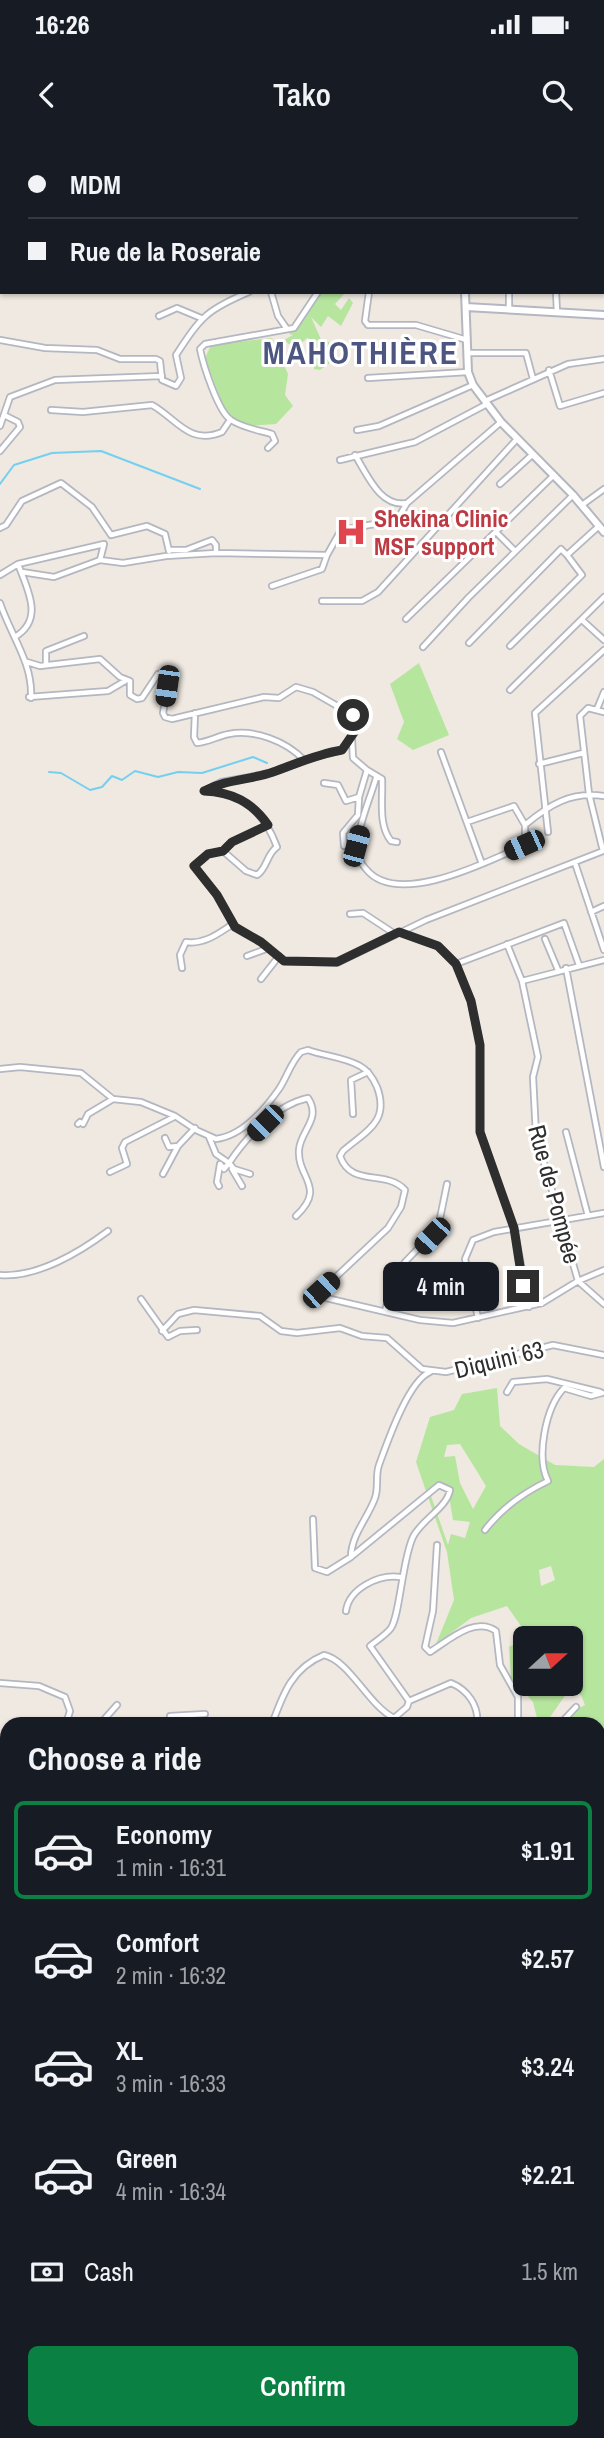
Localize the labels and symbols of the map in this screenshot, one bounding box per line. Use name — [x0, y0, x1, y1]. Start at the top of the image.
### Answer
district label: MAHOTHIÈRE — [263, 331, 459, 374]
place label: Shekina Clinic MSF support — [374, 502, 509, 562]
hospital icon: Shekina Clinic MSF support — [334, 515, 368, 549]
car — [154, 664, 181, 708]
route start — [337, 699, 369, 731]
car — [341, 823, 372, 869]
car — [501, 827, 548, 863]
car — [243, 1101, 288, 1145]
street label: Rue de Pompée — [521, 1121, 589, 1267]
car — [410, 1213, 455, 1259]
callout: 4 min — [383, 1262, 498, 1310]
car — [299, 1268, 344, 1312]
route end — [507, 1270, 539, 1302]
street label: Diquini 63 — [451, 1332, 547, 1386]
north arrow — [513, 1626, 583, 1696]

